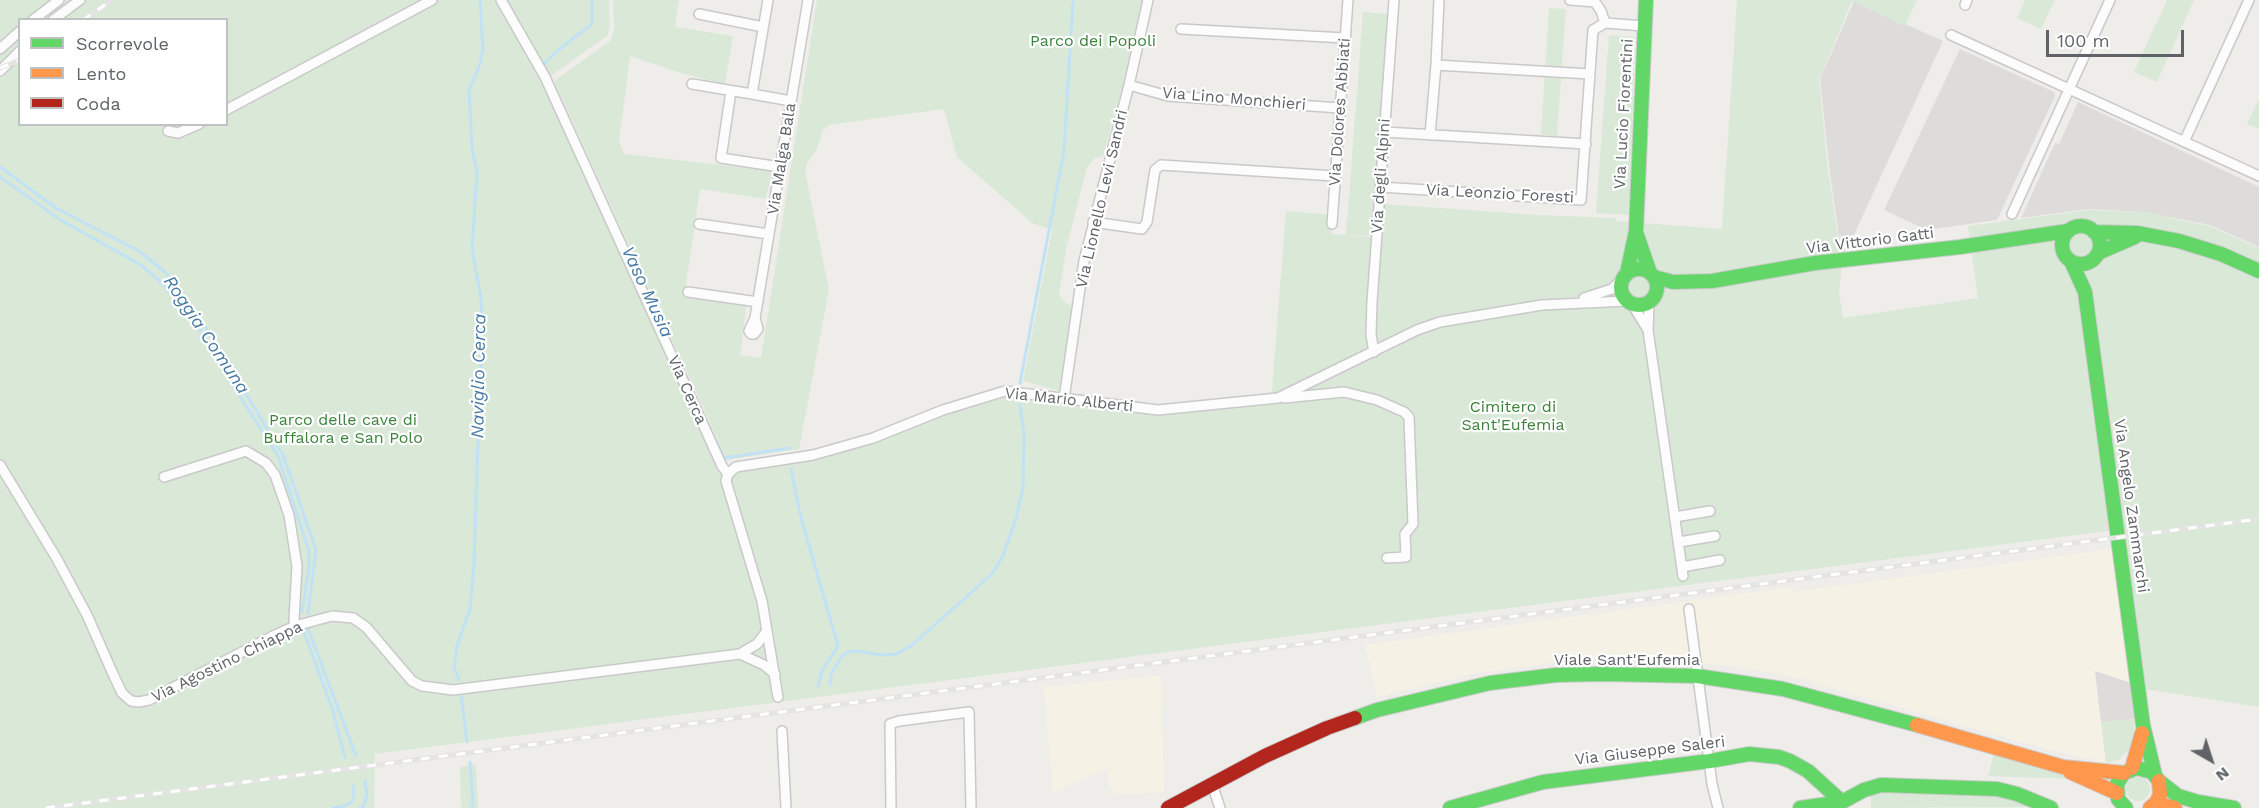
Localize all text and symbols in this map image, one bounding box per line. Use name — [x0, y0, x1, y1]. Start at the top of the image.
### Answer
legend — [18, 18, 228, 126]
scale bar — [2049, 18, 2187, 56]
text: 100 m — [2057, 30, 2110, 51]
park label: Parco dei Popoli — [1030, 31, 1156, 51]
text: Scorrevole — [76, 33, 169, 54]
street label: Via Dolores Abbiati — [1325, 37, 1355, 187]
street label: Via Lucio Fiorentini — [1610, 38, 1638, 190]
text: Lento — [76, 63, 126, 84]
street label: Via Lino Monchieri — [1161, 83, 1307, 115]
text: Coda — [76, 93, 121, 114]
street label: Via Malga Bala — [764, 102, 800, 216]
street label: Via Lionello Levi Sandri — [1072, 108, 1132, 290]
street label: Via degli Alpini — [1367, 118, 1395, 234]
street label: Via Leonzio Foresti — [1425, 181, 1575, 207]
street label: Via Vittorio Gatti — [1805, 224, 1935, 258]
water label: Vaso Musia — [616, 243, 678, 341]
water label: Roggia Comuna — [159, 272, 253, 398]
water label: Naviglio Cerca — [467, 313, 491, 439]
street label: Via Cerca — [663, 352, 711, 428]
street label: Via Mario Alberti — [1004, 384, 1134, 416]
park label: Cimitero di Sant'Eufemia — [1461, 397, 1565, 435]
park label: Parco delle cave di Buffalora e San Polo — [263, 410, 423, 448]
street label: Via Angelo Zammarchi — [2109, 418, 2153, 594]
street label: Via Agostino Chiappa — [148, 617, 306, 707]
street label: Viale Sant'Eufemia — [1554, 650, 1700, 670]
north arrow — [2181, 730, 2241, 790]
street label: Via Giuseppe Saleri — [1574, 732, 1726, 770]
text: N — [2212, 763, 2233, 785]

